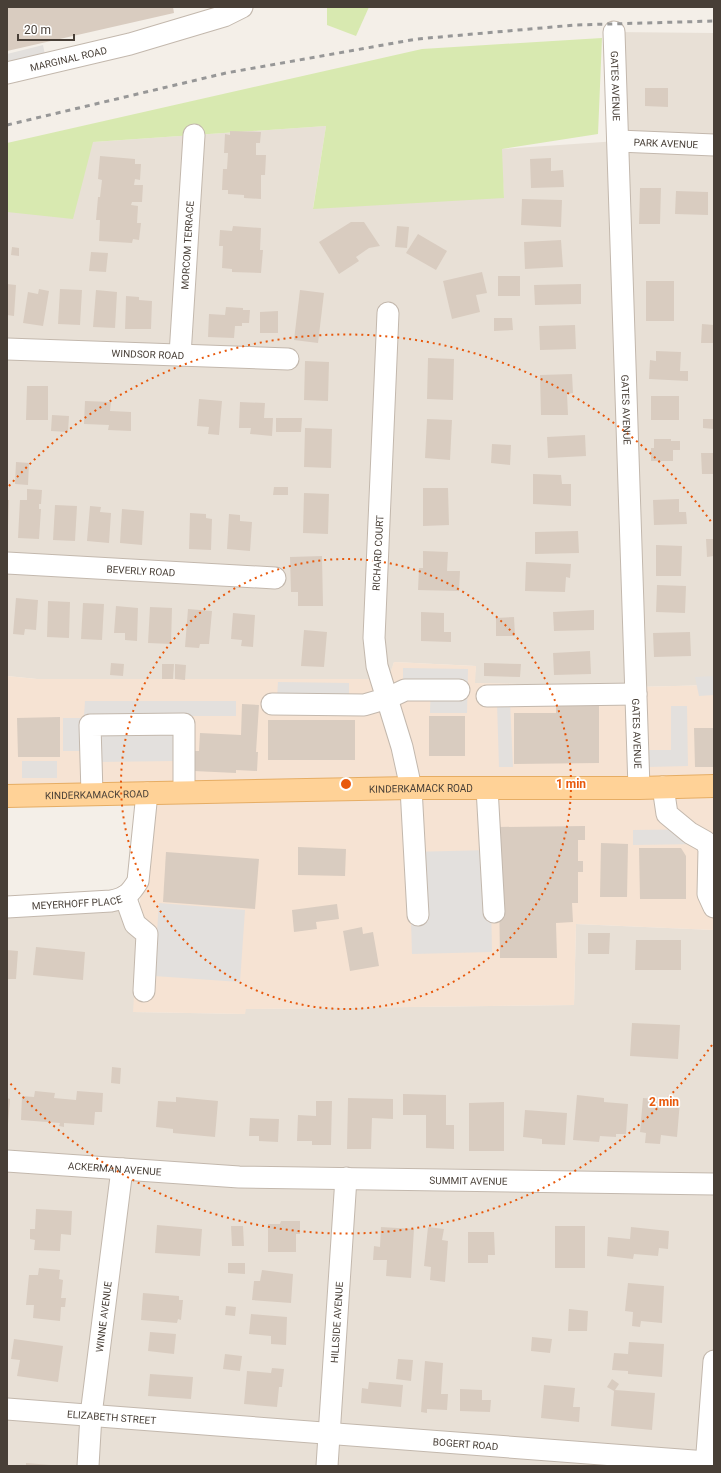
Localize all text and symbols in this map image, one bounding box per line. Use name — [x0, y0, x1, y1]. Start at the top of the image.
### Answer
scale bar — [18, 16, 74, 42]
text: 20 m — [24, 23, 51, 37]
street label: MARGINAL ROAD — [29, 44, 108, 73]
street label: GATES AVENUE — [609, 51, 622, 122]
street label: PARK AVENUE — [633, 136, 699, 150]
street label: MORCOM TERRACE — [179, 200, 195, 290]
street label: WINDSOR ROAD — [111, 347, 185, 361]
street label: GATES AVENUE — [620, 374, 633, 445]
street label: RICHARD COURT — [371, 515, 385, 591]
street label: BEVERLY ROAD — [106, 563, 176, 578]
street label: GATES AVENUE — [631, 698, 644, 769]
centre of rings — [339, 777, 353, 791]
text: 1 min — [556, 777, 586, 791]
street label: KINDERKAMACK ROAD — [369, 783, 473, 794]
street label: KINDERKAMACK ROAD — [45, 788, 149, 801]
street label: MEYERHOFF PLACE — [31, 893, 124, 911]
text: 2 min — [649, 1095, 679, 1109]
street label: ACKERMAN AVENUE — [68, 1160, 162, 1177]
street label: SUMMIT AVENUE — [429, 1174, 508, 1186]
street label: WINNE AVENUE — [93, 1280, 113, 1353]
street label: HILLSIDE AVENUE — [328, 1281, 345, 1363]
street label: ELIZABETH STREET — [67, 1408, 157, 1426]
street label: BOGERT ROAD — [433, 1436, 499, 1452]

